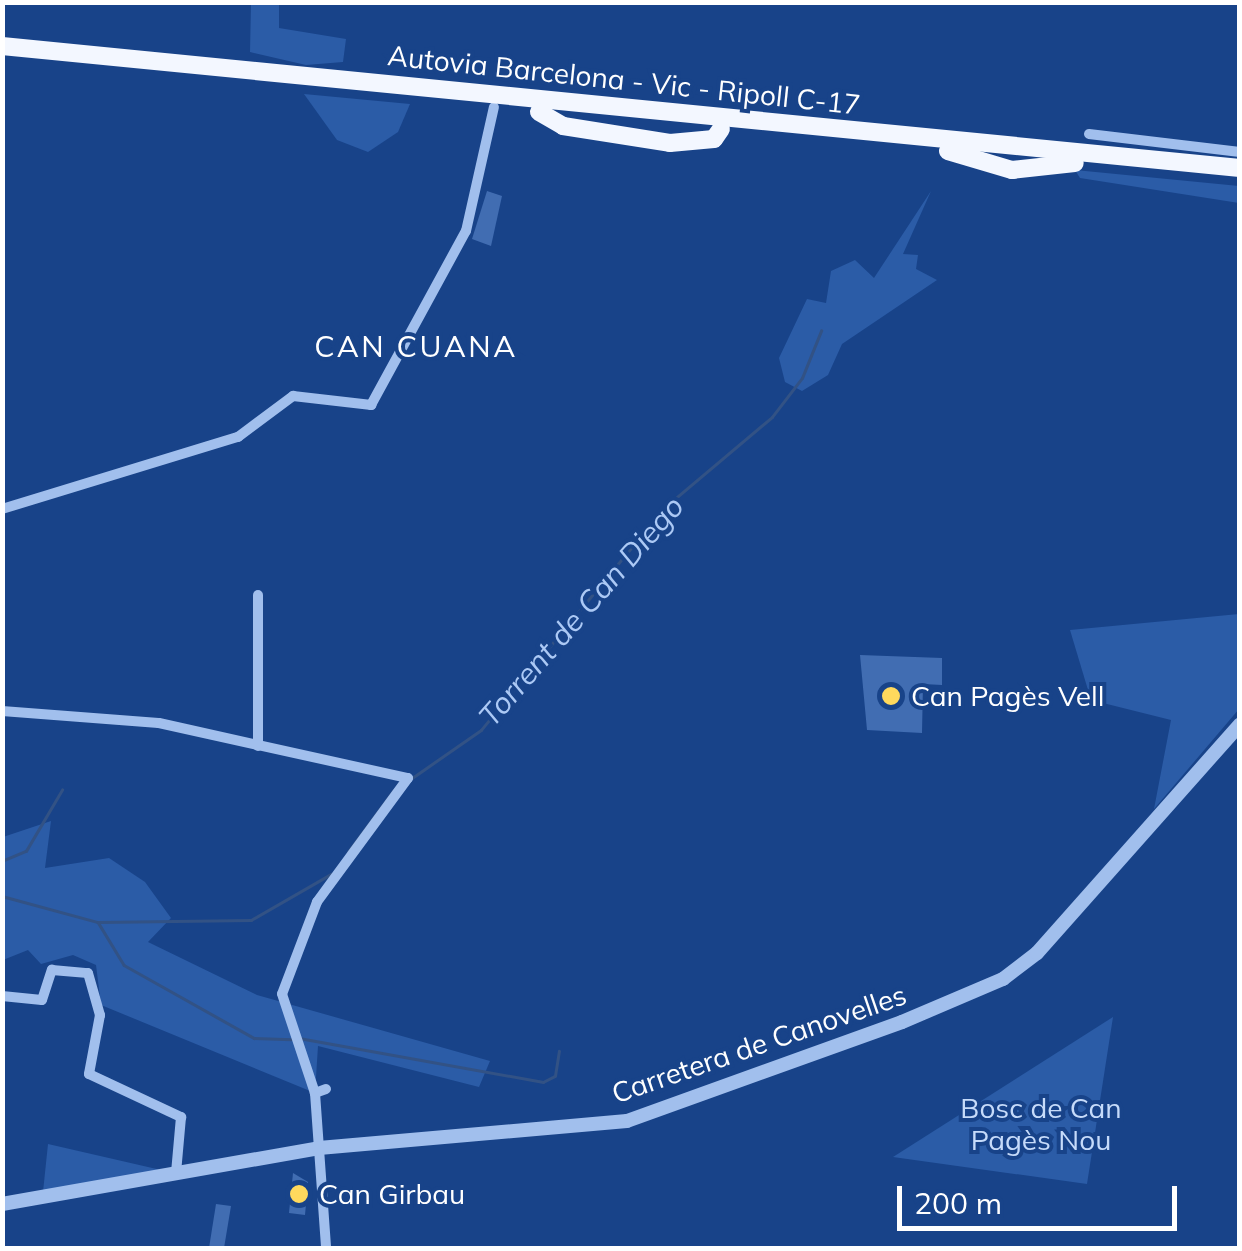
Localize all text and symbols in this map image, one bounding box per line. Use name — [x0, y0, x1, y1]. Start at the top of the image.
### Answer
street label: Autovia Barcelona - Vic - Ripoll C-17 — [386, 38, 862, 122]
district label: CAN CUANA — [314, 328, 518, 364]
water label: Torrent de Can Diego — [471, 488, 691, 734]
place label: Can Pagès Vell — [911, 679, 1104, 713]
marker: Can Pagès Vell — [880, 685, 902, 707]
street label: Carretera de Canovelles — [607, 978, 911, 1110]
park label: Bosc de Can Pagès Nou — [960, 1091, 1122, 1157]
scale bar — [902, 1166, 1182, 1228]
place label: Can Girbau — [319, 1177, 465, 1211]
marker: Can Girbau — [288, 1183, 310, 1205]
text: 200 m — [914, 1184, 1002, 1222]

